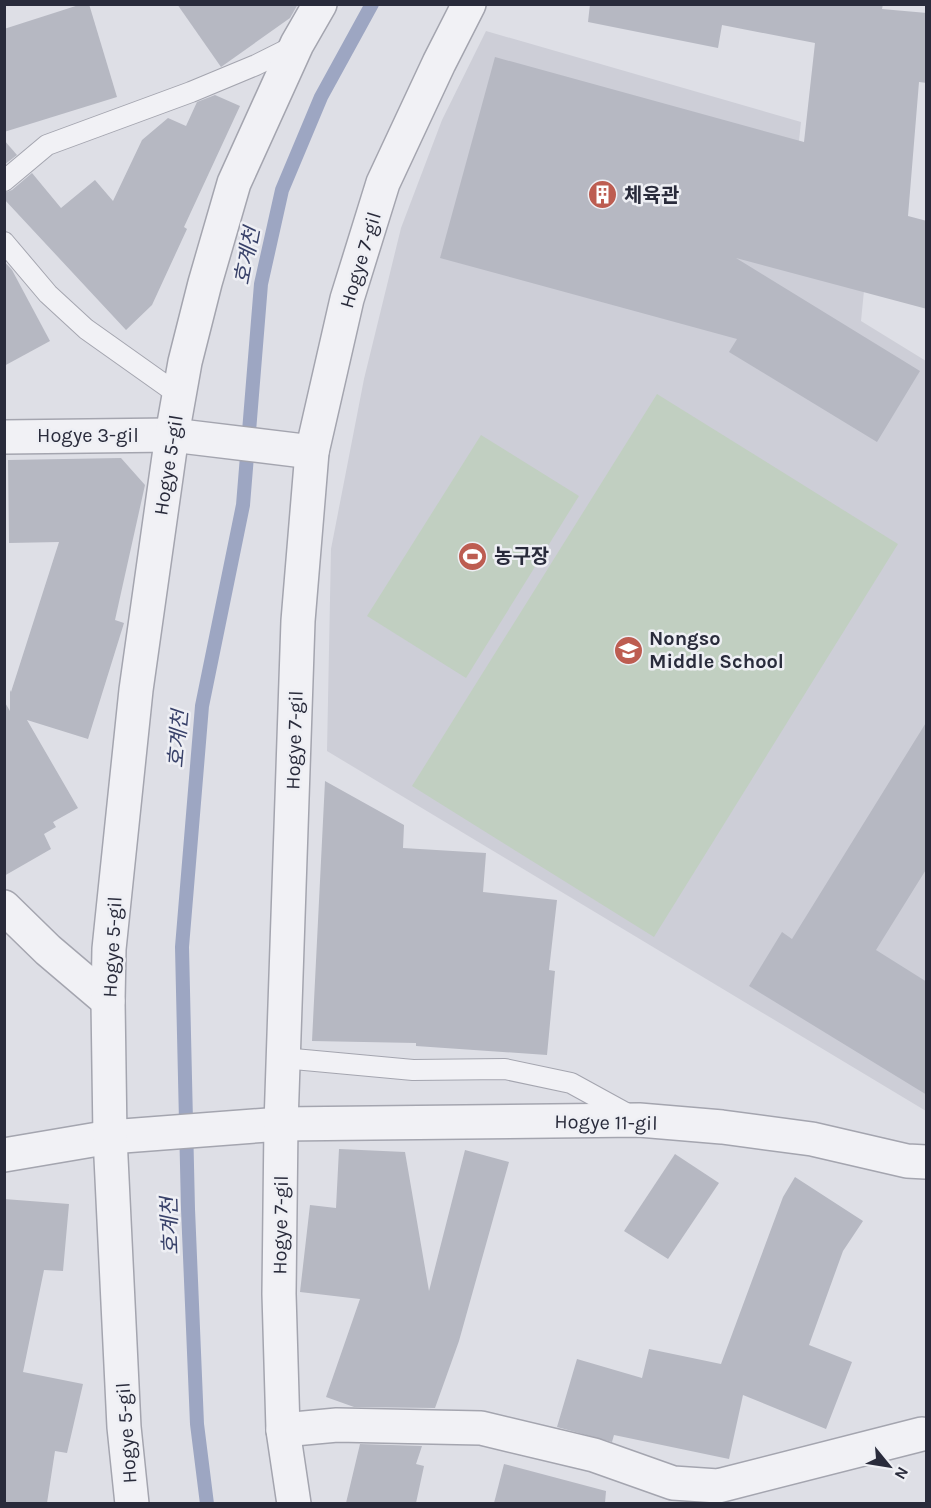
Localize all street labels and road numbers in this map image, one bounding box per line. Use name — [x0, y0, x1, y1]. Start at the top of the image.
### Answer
street label: Hogye 7-gil — [335, 209, 386, 311]
street label: Hogye 5-gil — [149, 413, 188, 517]
street label: Hogye 3-gil — [37, 424, 139, 447]
street label: Hogye 7-gil — [281, 690, 308, 790]
street label: Hogye 5-gil — [98, 896, 127, 998]
street label: Hogye 11-gil — [554, 1110, 658, 1135]
street label: Hogye 7-gil — [268, 1175, 293, 1275]
street label: Hogye 5-gil — [111, 1382, 142, 1484]

